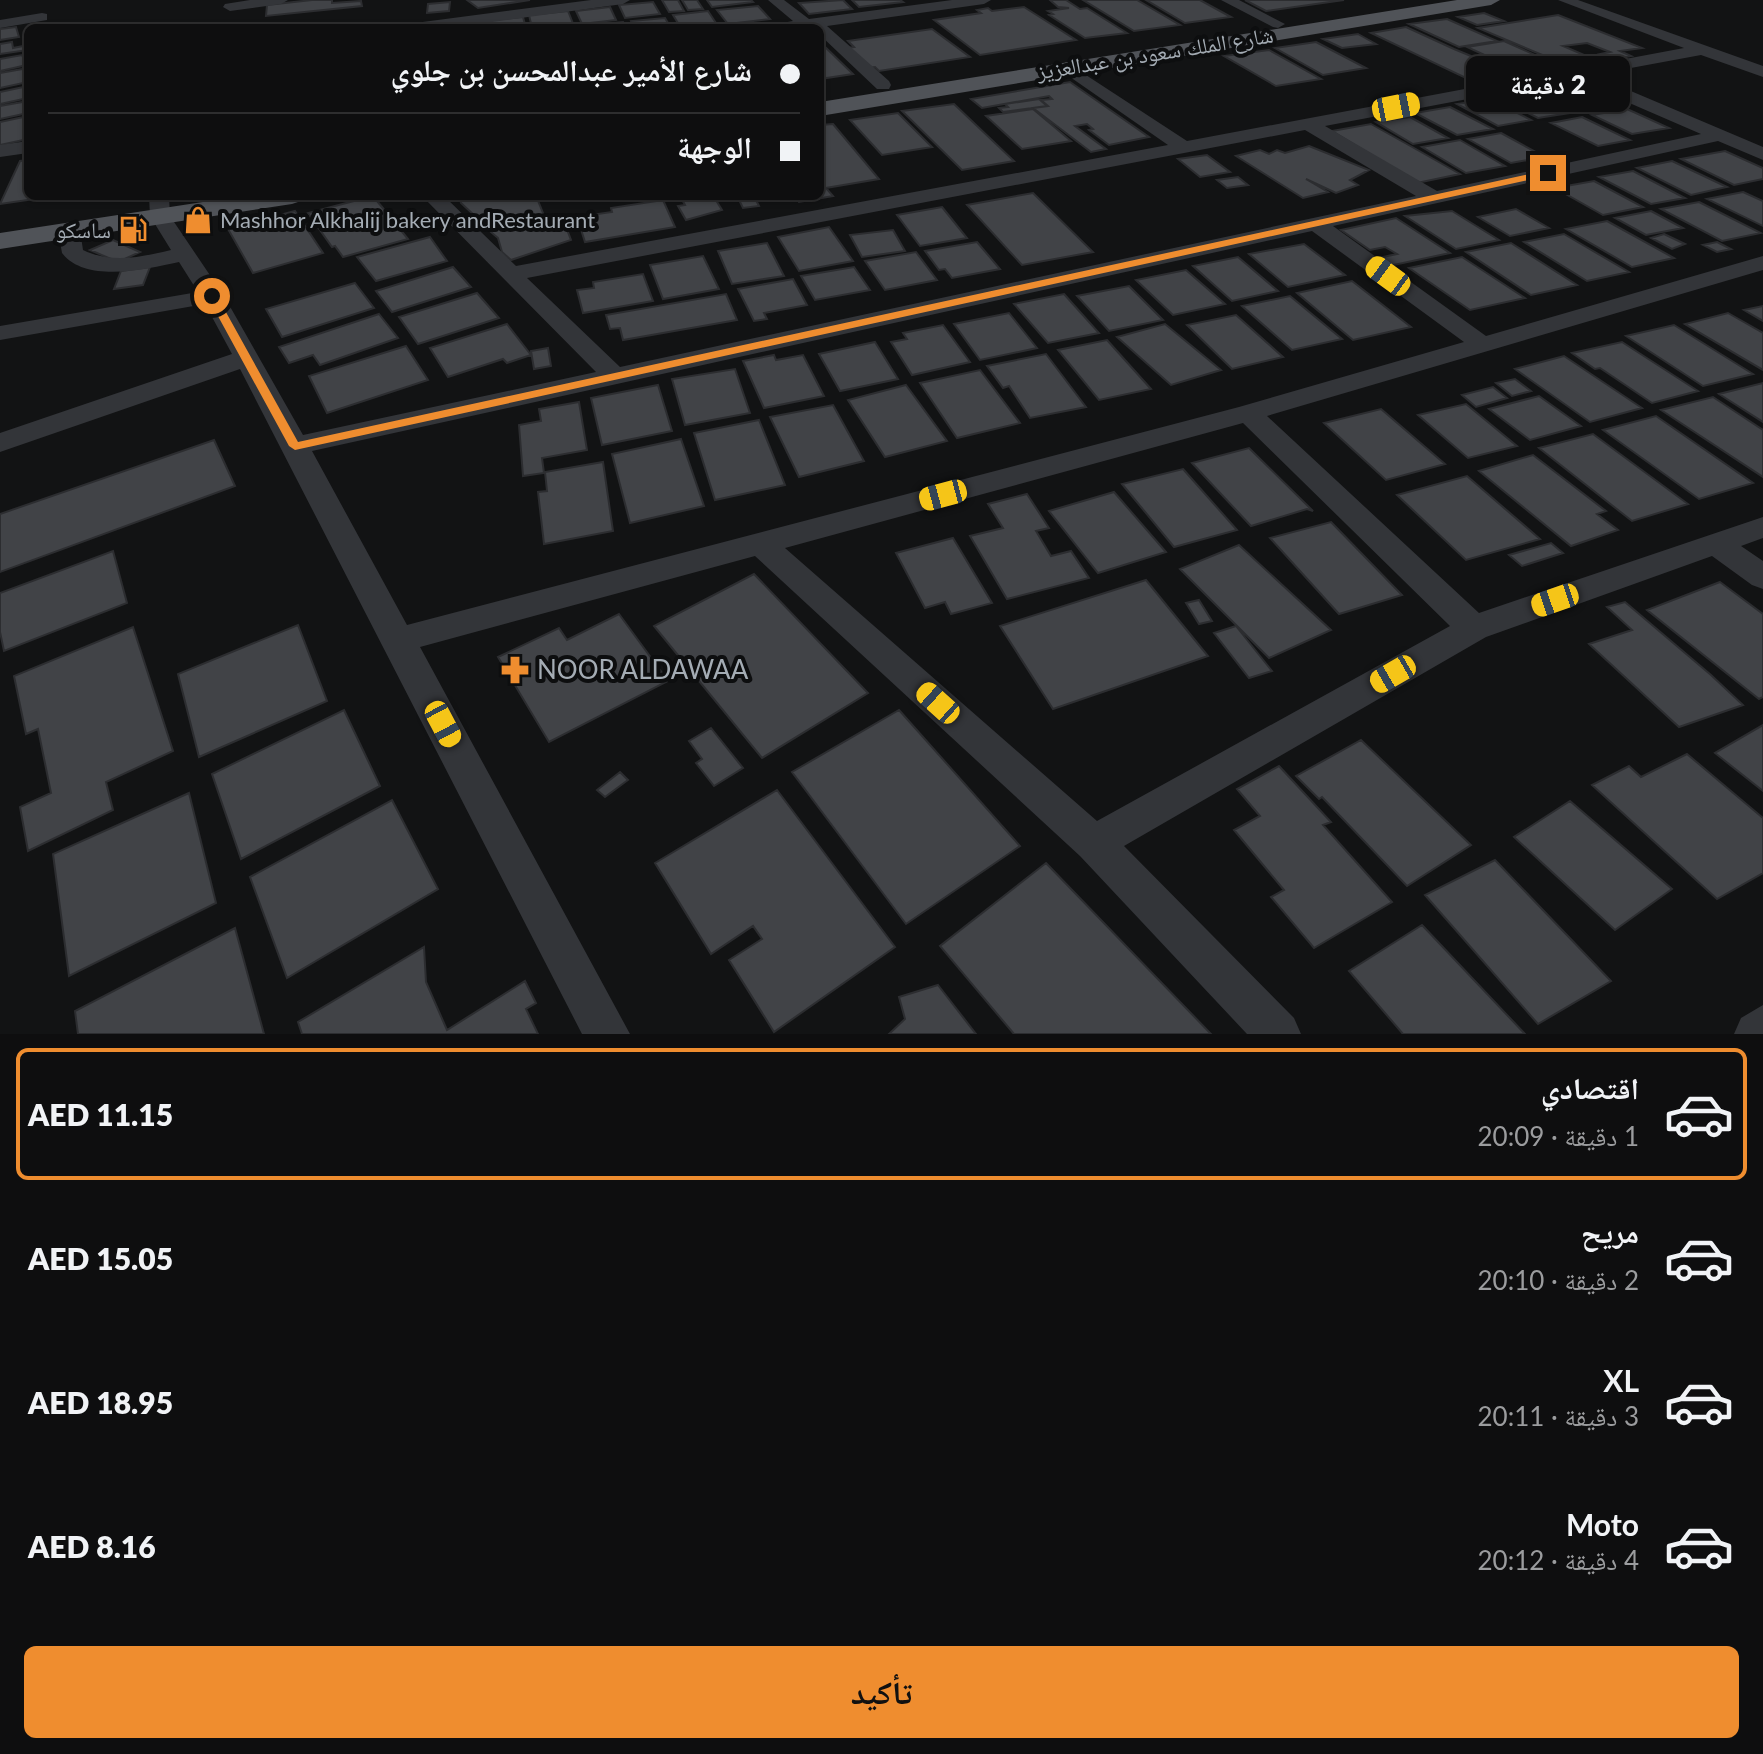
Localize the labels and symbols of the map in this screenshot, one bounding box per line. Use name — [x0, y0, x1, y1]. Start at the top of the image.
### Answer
street label: شارع الملك سعود بن عبدالعزيز — [1034, 20, 1275, 86]
callout: 2 دقيقة — [1466, 57, 1630, 113]
car — [1370, 91, 1422, 123]
route end — [1530, 155, 1566, 191]
shop icon: Mashhor Alkhalij bakery andRestaurant — [183, 205, 213, 235]
place label: Mashhor Alkhalij bakery andRestaurant — [220, 206, 595, 233]
fuel station icon: ساسكو — [118, 215, 148, 245]
place label: ساسكو — [56, 216, 111, 243]
car — [1362, 252, 1414, 300]
route start — [194, 278, 230, 314]
car — [917, 477, 969, 513]
car — [1528, 581, 1582, 619]
car — [1366, 652, 1420, 696]
place label: NOOR ALDAWAA — [537, 653, 749, 685]
pharmacy icon: NOOR ALDAWAA — [500, 655, 530, 685]
car — [912, 678, 964, 728]
car — [421, 697, 465, 751]

